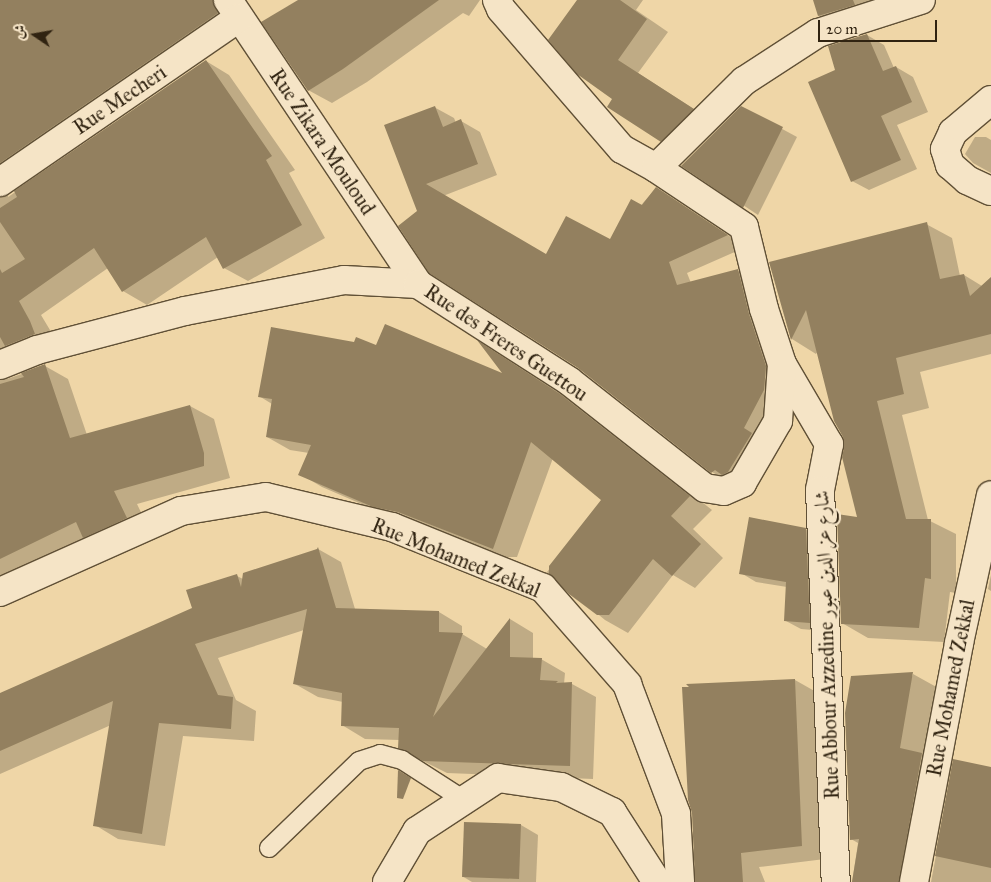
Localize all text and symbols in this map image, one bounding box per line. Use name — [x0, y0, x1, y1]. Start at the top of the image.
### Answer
north arrow — [10, 10, 60, 60]
scale bar — [821, 10, 940, 42]
text: 20 m — [826, 20, 858, 38]
text: ش — [10, 23, 30, 40]
street label: Rue Mecheri — [69, 60, 171, 140]
street label: Rue Zikara Mouloud — [264, 65, 380, 219]
street label: Rue des Freres Guettou — [420, 280, 592, 406]
street label: Rue Abbour Azzedine شارع عز الدين عبور — [810, 490, 844, 800]
street label: Rue Mohamed Zekkal — [368, 513, 544, 603]
street label: Rue Mohamed Zekkal — [922, 597, 980, 779]

